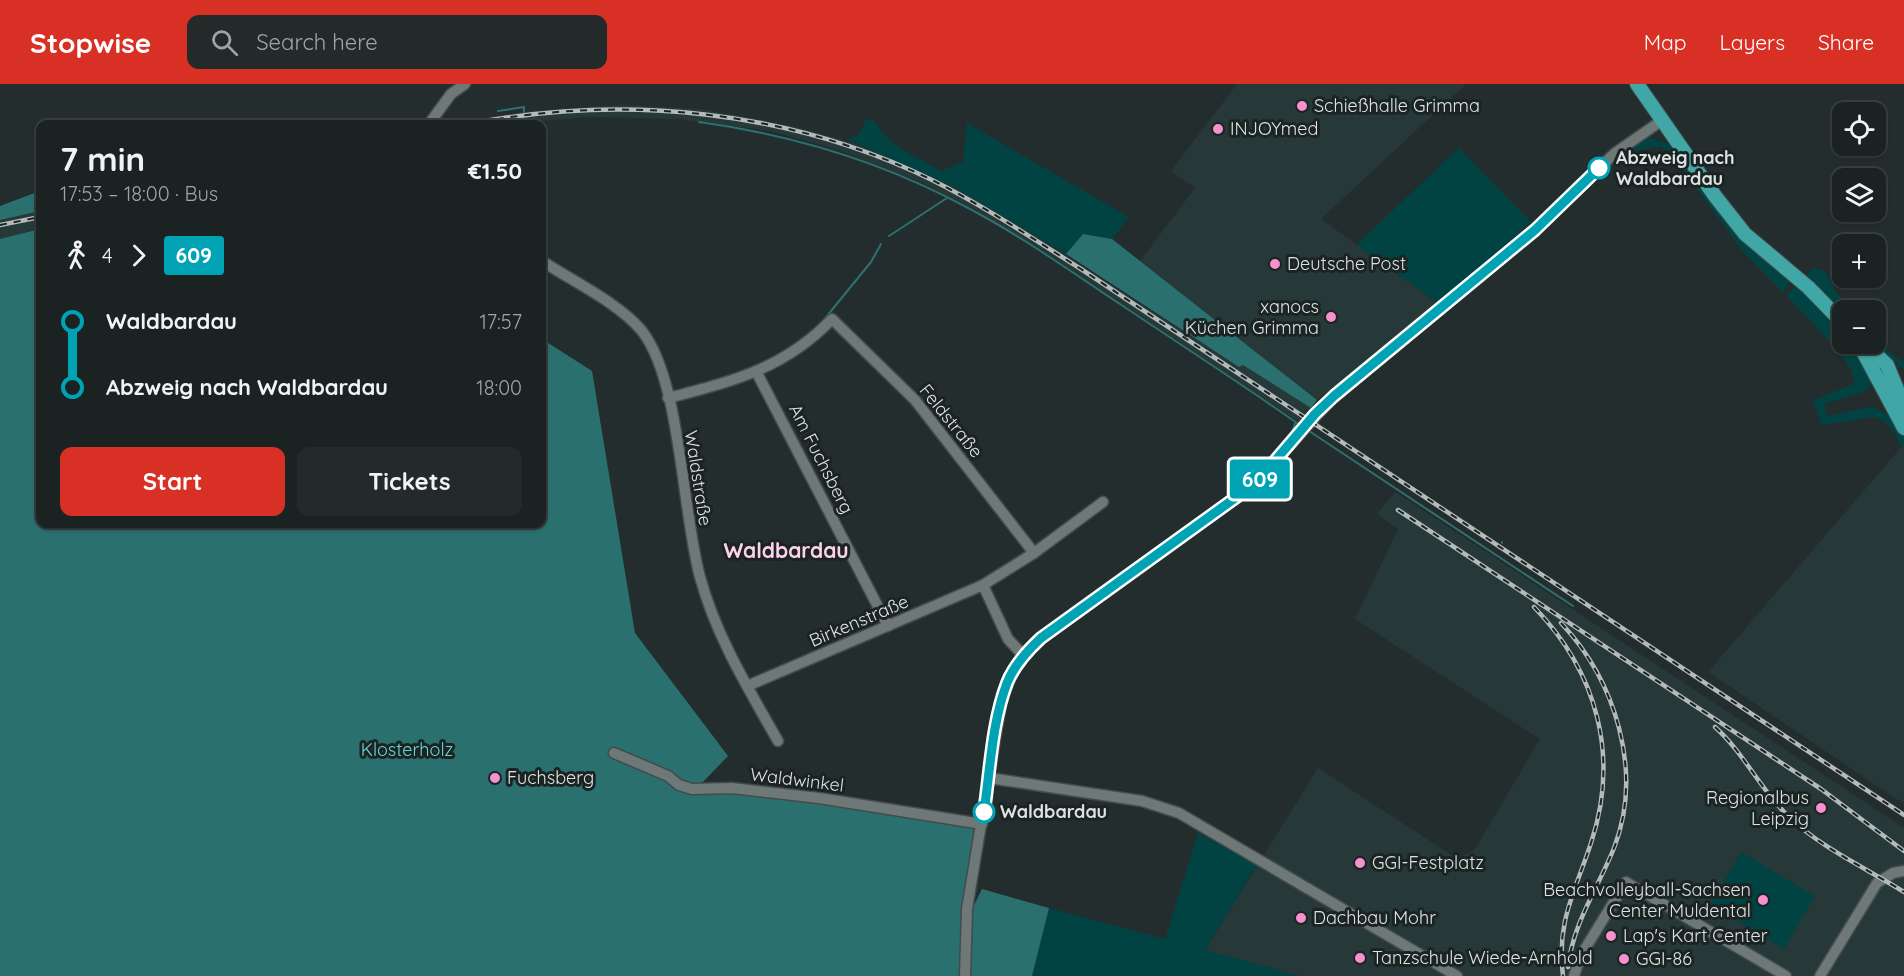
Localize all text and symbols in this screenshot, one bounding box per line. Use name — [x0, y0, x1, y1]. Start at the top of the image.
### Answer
search box — [187, 15, 607, 69]
text: Stopwise — [30, 25, 151, 60]
icon: search — [208, 26, 241, 59]
text: Search here — [256, 28, 378, 56]
text: Map — [1644, 29, 1687, 55]
text: Layers — [1720, 29, 1785, 55]
text: Share — [1818, 29, 1874, 55]
place label: Schießhalle Grimma — [1314, 94, 1480, 117]
marker: Schießhalle Grimma — [1295, 99, 1309, 113]
map controls — [1832, 102, 1886, 354]
button: locate — [1832, 102, 1886, 156]
place label: INJOYmed — [1230, 117, 1318, 140]
marker: INJOYmed — [1211, 122, 1225, 136]
text: 7 min — [60, 138, 145, 179]
place label: Abzweig nach Waldbardau — [1616, 146, 1735, 190]
text: €1.50 — [468, 157, 522, 185]
marker: Abzweig nach Waldbardau — [1588, 157, 1610, 179]
button: layers — [1832, 168, 1886, 222]
text: 17:53 – 18:00 · Bus — [60, 181, 218, 206]
button: + — [1832, 234, 1886, 288]
icon: walk — [60, 239, 93, 272]
icon: forward — [122, 239, 155, 272]
text: 609 — [176, 242, 212, 268]
text: 4 — [102, 243, 113, 268]
place label: Deutsche Post — [1287, 252, 1406, 275]
marker: Deutsche Post — [1268, 257, 1282, 271]
place label: xanocs Küchen Grimma — [1185, 295, 1319, 339]
button: − — [1832, 300, 1886, 354]
text: Waldbardau — [106, 307, 237, 335]
text: 17:57 — [479, 309, 522, 334]
marker: xanocs Küchen Grimma — [1324, 310, 1338, 324]
text: Abzweig nach Waldbardau — [106, 373, 388, 401]
text: 18:00 — [476, 375, 522, 400]
street label: Feldstraße — [915, 379, 988, 462]
street label: Am Fuchsberg — [784, 400, 859, 518]
street label: Waldstraße — [680, 429, 717, 527]
button: Start — [60, 447, 285, 516]
button: Tickets — [297, 447, 522, 516]
line badge: 609 — [1226, 460, 1294, 498]
text: 609 — [1242, 466, 1278, 492]
district label: Waldbardau — [724, 537, 848, 563]
street label: Birkenstraße — [806, 589, 912, 652]
park label: Klosterholz — [361, 738, 453, 761]
street label: Waldwinkel — [749, 762, 845, 797]
place label: Fuchsberg — [507, 766, 594, 789]
marker: Fuchsberg — [488, 771, 502, 785]
place label: Regionalbus Leipzig — [1706, 786, 1809, 830]
place label: Waldbardau — [1000, 800, 1107, 823]
marker: Waldbardau — [973, 801, 995, 823]
marker: Regionalbus Leipzig — [1814, 801, 1828, 815]
place label: GGI-Festplatz — [1372, 851, 1484, 874]
marker: GGI-Festplatz — [1353, 856, 1367, 870]
place label: Beachvolleyball-Sachsen Center Muldental — [1543, 878, 1751, 922]
marker: Beachvolleyball-Sachsen Center Muldental — [1756, 893, 1770, 907]
place label: Dachbau Mohr — [1313, 906, 1436, 929]
marker: Dachbau Mohr — [1294, 911, 1308, 925]
place label: Lap's Kart Center — [1623, 924, 1768, 947]
marker: Lap's Kart Center — [1604, 929, 1618, 943]
place label: Tanzschule Wiede-Arnhold — [1372, 946, 1593, 969]
place label: GGI-86 — [1636, 947, 1692, 970]
marker: Tanzschule Wiede-Arnhold — [1353, 951, 1367, 965]
marker: GGI-86 — [1617, 952, 1631, 966]

